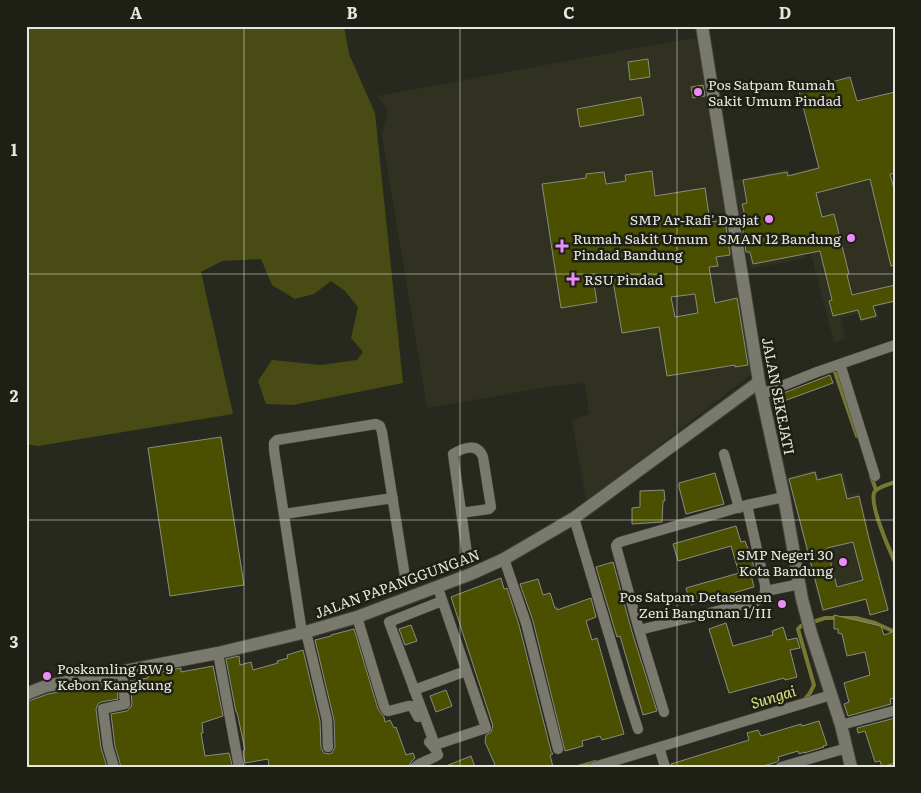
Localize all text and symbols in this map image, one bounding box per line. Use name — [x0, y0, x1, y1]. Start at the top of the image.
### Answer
text: A — [130, 0, 142, 24]
text: B — [346, 0, 358, 24]
text: C — [563, 0, 575, 24]
text: D — [779, 0, 791, 24]
place label: Pos Satpam Rumah Sakit Umum Pindad — [708, 74, 842, 110]
marker: Pos Satpam Rumah Sakit Umum Pindad — [692, 86, 704, 98]
text: 1 — [11, 137, 18, 161]
place label: SMP Ar-Rafi' Drajat — [630, 209, 759, 229]
marker: SMP Ar-Rafi' Drajat — [763, 213, 775, 225]
place label: Rumah Sakit Umum Pindad Bandung — [573, 228, 709, 264]
place label: SMAN 12 Bandung — [718, 228, 841, 248]
marker: SMAN 12 Bandung — [845, 232, 857, 244]
marker: Rumah Sakit Umum Pindad Bandung — [555, 239, 569, 253]
place label: RSU Pindad — [584, 269, 664, 289]
marker: RSU Pindad — [566, 272, 580, 286]
street label: JALAN SEKEJATI — [758, 336, 800, 456]
text: 2 — [10, 383, 19, 407]
street label: JALAN PAPANGGUNGAN — [312, 544, 482, 622]
place label: SMP Negeri 30 Kota Bandung — [737, 544, 833, 580]
marker: SMP Negeri 30 Kota Bandung — [837, 556, 849, 568]
place label: Pos Satpam Detasemen Zeni Bangunan 1/III — [619, 586, 772, 622]
marker: Pos Satpam Detasemen Zeni Bangunan 1/III — [776, 598, 788, 610]
text: 3 — [10, 629, 19, 653]
place label: Poskamling RW 9 Kebon Kangkung — [57, 658, 173, 694]
marker: Poskamling RW 9 Kebon Kangkung — [41, 670, 53, 682]
water label: Sungai — [748, 678, 799, 714]

